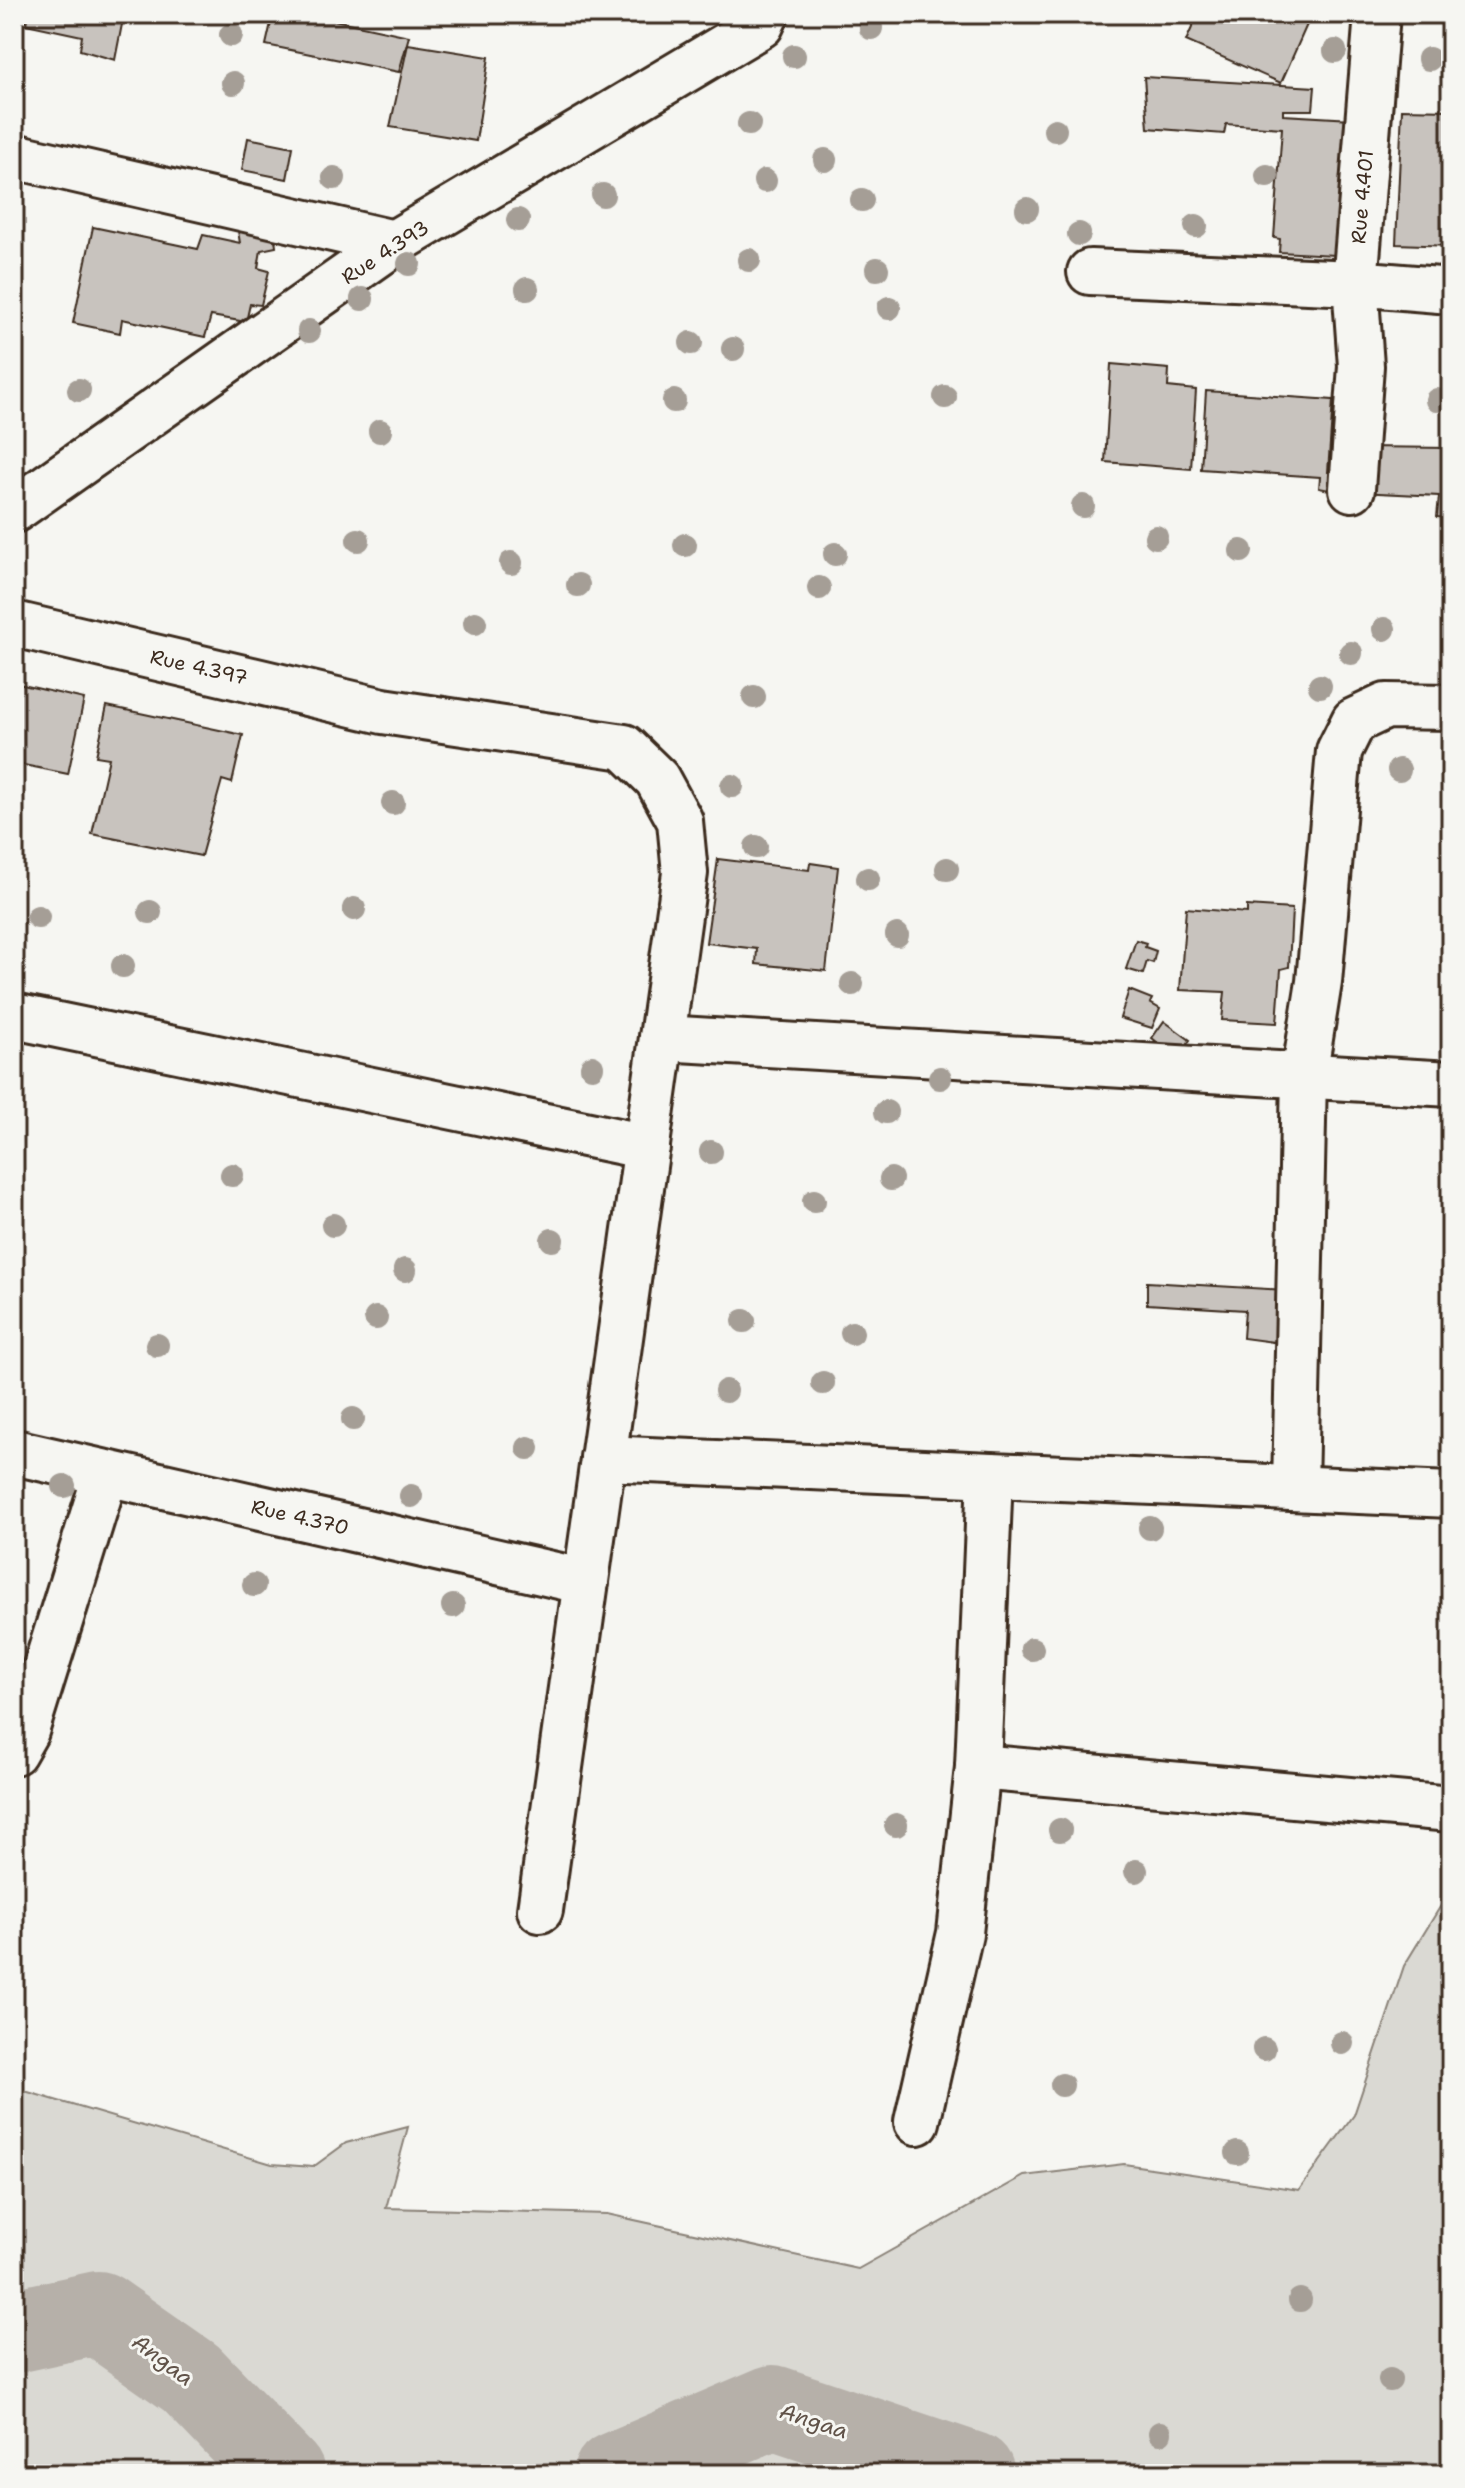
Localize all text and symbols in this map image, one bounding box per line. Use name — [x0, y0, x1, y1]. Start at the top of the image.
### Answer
street label: Rue 4.401 — [1345, 149, 1379, 245]
street label: Rue 4.393 — [336, 214, 434, 290]
street label: Rue 4.397 — [148, 643, 250, 691]
street label: Rue 4.370 — [249, 1493, 351, 1541]
water label: Angaa — [126, 2327, 200, 2393]
water label: Angaa — [776, 2396, 852, 2446]

